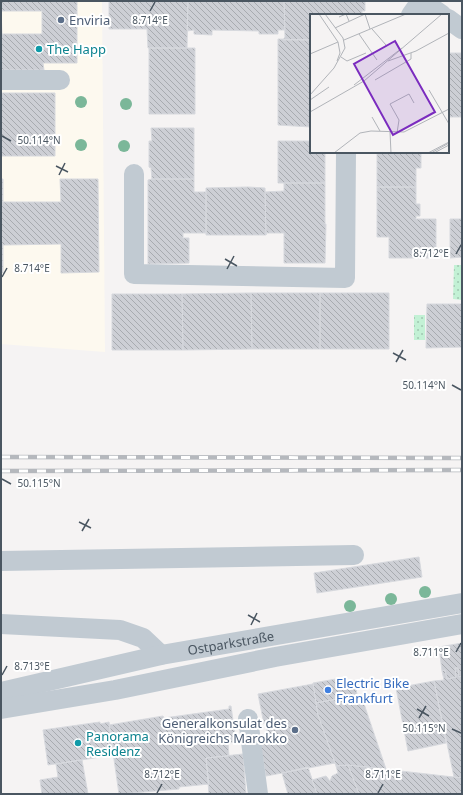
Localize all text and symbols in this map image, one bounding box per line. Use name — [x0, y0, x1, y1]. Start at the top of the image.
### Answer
place label: Enviria — [69, 11, 110, 29]
text: 8.714°E — [132, 13, 168, 27]
inset map — [310, 14, 449, 153]
marker: Enviria — [56, 15, 66, 25]
place label: The Happ — [47, 40, 106, 58]
marker: The Happ — [34, 44, 44, 54]
text: 50.114°N — [17, 133, 61, 147]
text: 8.712°E — [413, 246, 449, 260]
text: 8.714°E — [14, 261, 50, 275]
text: 50.114°N — [402, 378, 446, 392]
text: 50.115°N — [17, 476, 61, 490]
street label: Ostparkstraße — [186, 627, 275, 659]
text: 8.711°E — [413, 645, 449, 659]
text: 8.713°E — [14, 659, 50, 673]
place label: Electric Bike Frankfurt — [336, 674, 409, 707]
marker: Electric Bike Frankfurt — [323, 685, 333, 695]
place label: Generalkonsulat des Königreichs Marokko — [158, 714, 287, 747]
text: 50.115°N — [402, 721, 446, 735]
marker: Generalkonsulat des Königreichs Marokko — [290, 725, 300, 735]
place label: Panorama Residenz — [86, 727, 149, 760]
marker: Panorama Residenz — [73, 738, 83, 748]
text: 8.712°E — [144, 767, 180, 781]
text: 8.711°E — [365, 767, 401, 781]

